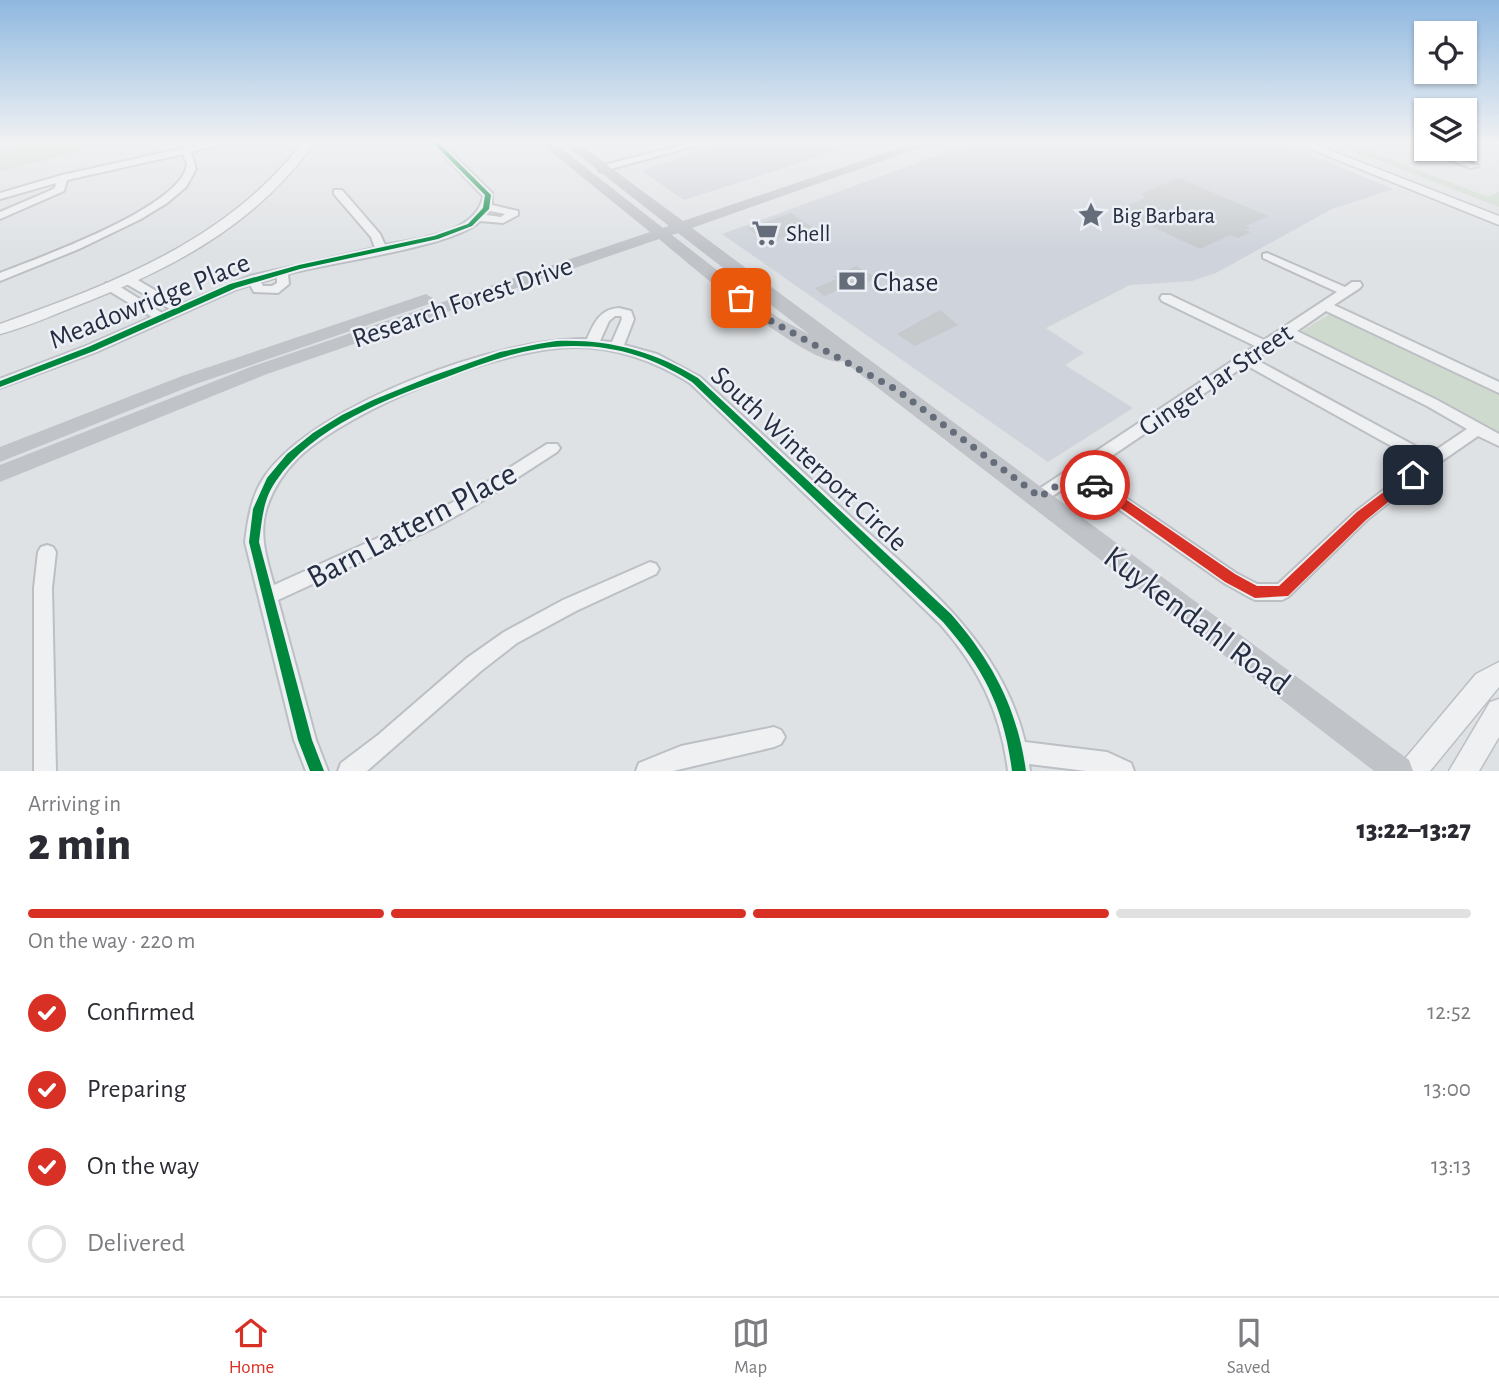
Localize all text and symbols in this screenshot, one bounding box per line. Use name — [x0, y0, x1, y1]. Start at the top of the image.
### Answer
map controls — [1414, 21, 1477, 161]
button: locate — [1414, 21, 1477, 84]
button: layers — [1414, 98, 1477, 161]
place icon: Big Barbara — [1076, 200, 1106, 230]
place label: Big Barbara — [1112, 205, 1215, 228]
supermarket icon: Shell — [750, 218, 780, 248]
place label: Shell — [786, 223, 831, 246]
street label: Meadowridge Place — [45, 249, 254, 355]
street label: Research Forest Drive — [349, 252, 576, 354]
bank icon: Chase — [837, 266, 867, 296]
pin — [711, 268, 771, 328]
place label: Chase — [873, 269, 938, 297]
icon: bag — [722, 279, 760, 317]
street label: Ginger Jar Street — [1134, 319, 1298, 442]
street label: South Winterport Circle — [705, 362, 912, 557]
pin — [1383, 445, 1443, 505]
courier — [1060, 450, 1130, 520]
icon: home — [1394, 456, 1432, 494]
street label: Barn Lattern Place — [302, 457, 522, 595]
icon: car — [1076, 466, 1114, 504]
street label: Kuykendahl Road — [1097, 541, 1296, 701]
text: Arriving in — [28, 793, 121, 816]
text: 13:22–13:27 — [1357, 817, 1471, 843]
text: 2 min — [28, 822, 131, 868]
text: On the way · 220 m — [28, 930, 195, 953]
icon: check — [28, 994, 66, 1032]
text: Confirmed — [87, 999, 195, 1025]
text: 12:52 — [1427, 1001, 1471, 1024]
icon: check — [28, 1071, 66, 1109]
text: Preparing — [87, 1076, 186, 1102]
text: 13:00 — [1424, 1078, 1471, 1101]
icon: check — [28, 1148, 66, 1186]
text: On the way — [87, 1153, 199, 1179]
text: 13:13 — [1431, 1155, 1471, 1178]
text: Delivered — [87, 1230, 185, 1256]
tab: Home — [229, 1314, 274, 1379]
tab: Map — [732, 1314, 770, 1379]
tab: Saved — [1227, 1314, 1270, 1379]

